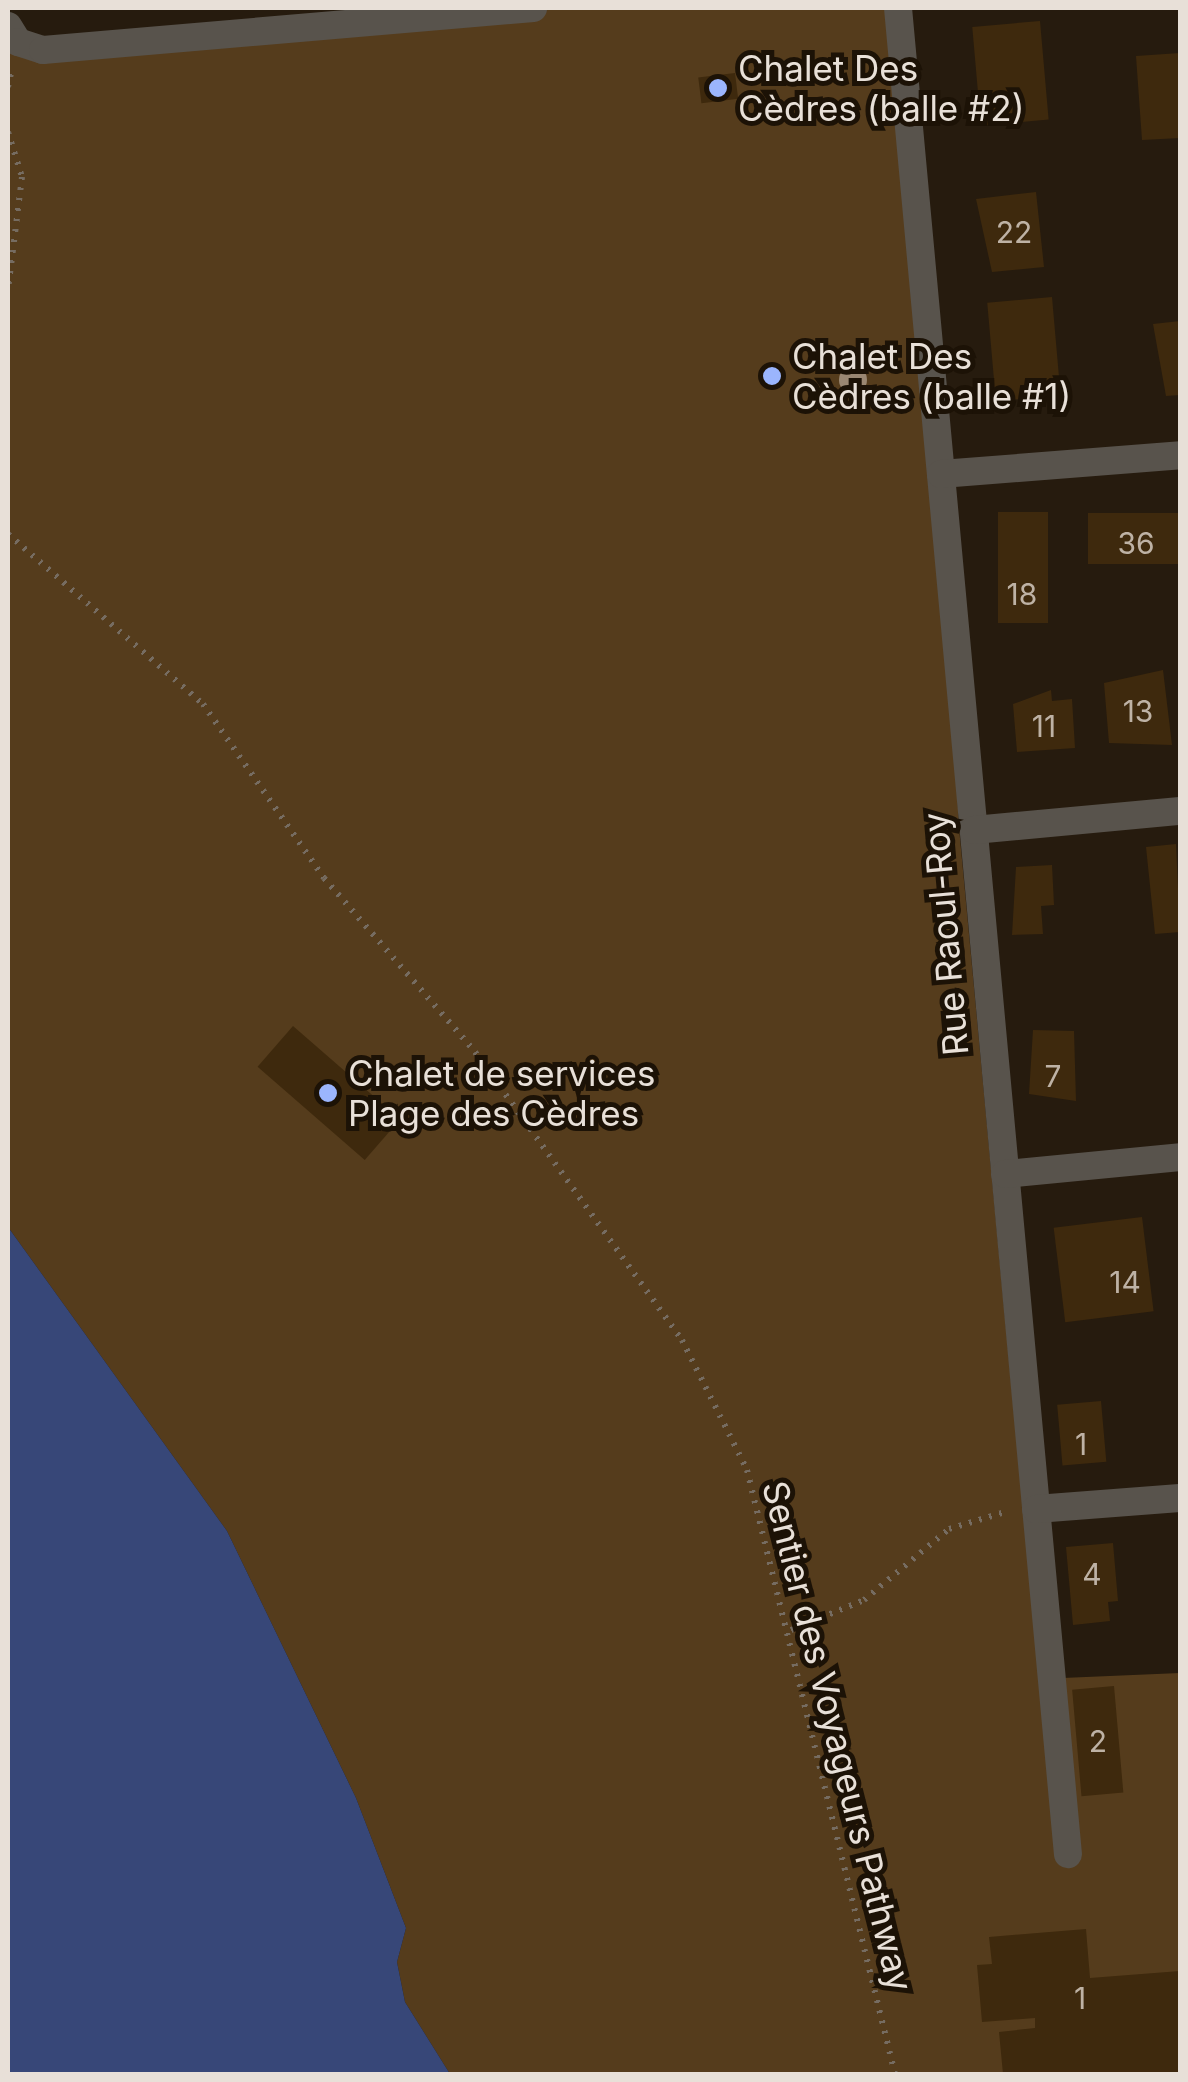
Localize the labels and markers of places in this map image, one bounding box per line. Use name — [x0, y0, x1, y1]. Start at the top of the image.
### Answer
place label: Chalet Des Cèdres (balle #2) — [738, 47, 1024, 129]
marker: Chalet Des Cèdres (balle #2) — [707, 77, 729, 99]
place label: Chalet Des Cèdres (balle #1) — [792, 335, 1071, 417]
marker: Chalet Des Cèdres (balle #1) — [761, 365, 783, 387]
place label: Chalet de services Plage des Cèdres — [348, 1052, 655, 1134]
marker: Chalet de services Plage des Cèdres — [317, 1082, 339, 1104]

